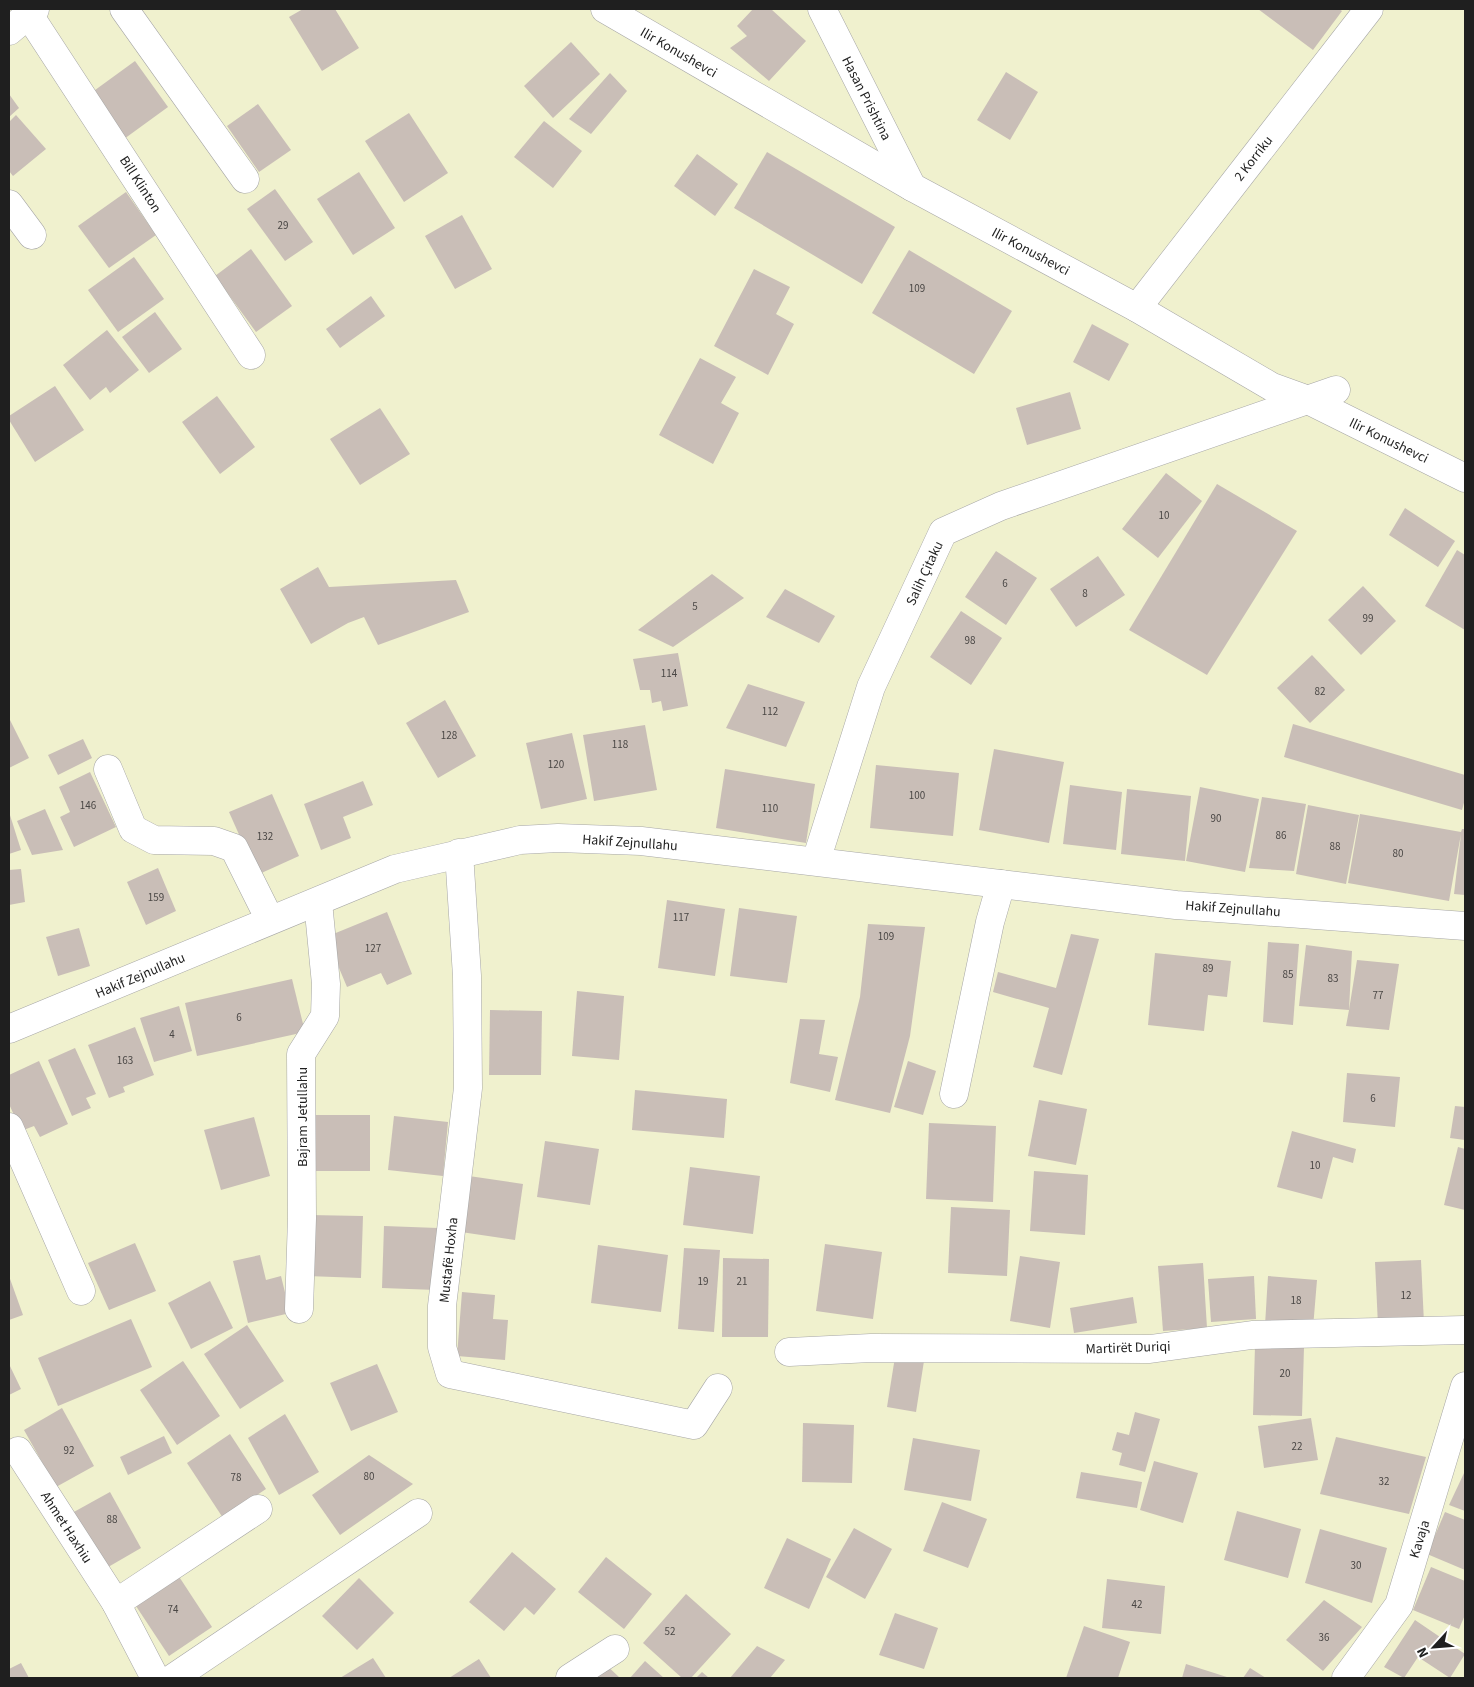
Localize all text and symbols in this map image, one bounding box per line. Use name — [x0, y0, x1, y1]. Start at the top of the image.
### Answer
street label: Ilir Konushevci — [636, 23, 721, 83]
street label: Hasan Prishtina — [836, 53, 896, 144]
street label: 2 Korriku — [1230, 132, 1278, 186]
street label: Bill Klinton — [114, 152, 166, 217]
house number: 29 — [278, 218, 288, 233]
street label: Ilir Konushevci — [988, 223, 1073, 281]
house number: 109 — [909, 281, 925, 296]
street label: Ilir Konushevci — [1346, 413, 1432, 469]
house number: 10 — [1159, 508, 1169, 523]
street label: Salih Çitaku — [901, 538, 949, 609]
house number: 6 — [1002, 576, 1008, 591]
house number: 8 — [1082, 586, 1088, 601]
house number: 5 — [692, 599, 698, 614]
house number: 99 — [1363, 611, 1373, 626]
house number: 98 — [965, 633, 976, 648]
house number: 114 — [661, 666, 678, 681]
house number: 82 — [1315, 684, 1325, 699]
house number: 112 — [762, 704, 778, 719]
house number: 128 — [441, 728, 458, 743]
house number: 118 — [612, 737, 629, 752]
house number: 120 — [548, 757, 564, 772]
house number: 100 — [909, 788, 925, 803]
house number: 146 — [80, 798, 97, 813]
house number: 110 — [762, 801, 778, 816]
house number: 90 — [1211, 811, 1221, 826]
house number: 86 — [1276, 828, 1287, 843]
house number: 132 — [257, 829, 273, 844]
street label: Hakif Zejnullahu — [581, 830, 678, 856]
house number: 88 — [1330, 839, 1341, 854]
house number: 80 — [1393, 846, 1403, 861]
house number: 159 — [148, 890, 164, 905]
street label: Hakif Zejnullahu — [1184, 896, 1281, 922]
house number: 117 — [673, 910, 689, 925]
house number: 109 — [878, 929, 894, 944]
house number: 127 — [365, 941, 381, 956]
street label: Hakif Zejnullahu — [92, 948, 188, 1004]
house number: 89 — [1203, 961, 1213, 976]
house number: 85 — [1283, 967, 1293, 982]
house number: 83 — [1328, 971, 1338, 986]
house number: 77 — [1373, 988, 1383, 1003]
house number: 6 — [236, 1010, 242, 1025]
house number: 4 — [169, 1027, 175, 1042]
house number: 163 — [117, 1053, 133, 1068]
street label: Bajram Jetullahu — [293, 1067, 313, 1167]
house number: 6 — [1370, 1091, 1376, 1106]
house number: 10 — [1310, 1158, 1320, 1173]
street label: Mustafë Hoxha — [435, 1216, 463, 1304]
house number: 19 — [698, 1274, 708, 1289]
house number: 21 — [737, 1274, 747, 1289]
house number: 12 — [1401, 1288, 1411, 1303]
house number: 18 — [1291, 1293, 1302, 1308]
street label: Martirët Duriqi — [1085, 1337, 1171, 1359]
house number: 20 — [1280, 1366, 1290, 1381]
house number: 22 — [1292, 1439, 1302, 1454]
house number: 92 — [64, 1443, 74, 1458]
house number: 80 — [364, 1469, 374, 1484]
house number: 78 — [231, 1470, 242, 1485]
house number: 32 — [1379, 1474, 1389, 1489]
street label: Ahmet Haxhiu — [35, 1488, 97, 1567]
house number: 88 — [107, 1512, 118, 1527]
street label: Kavaja — [1405, 1518, 1435, 1561]
house number: 30 — [1351, 1558, 1361, 1573]
house number: 42 — [1132, 1597, 1142, 1612]
house number: 74 — [168, 1602, 179, 1617]
north arrow — [1409, 1622, 1459, 1672]
house number: 52 — [665, 1624, 675, 1639]
house number: 36 — [1319, 1630, 1330, 1645]
text: N — [1412, 1644, 1434, 1661]

